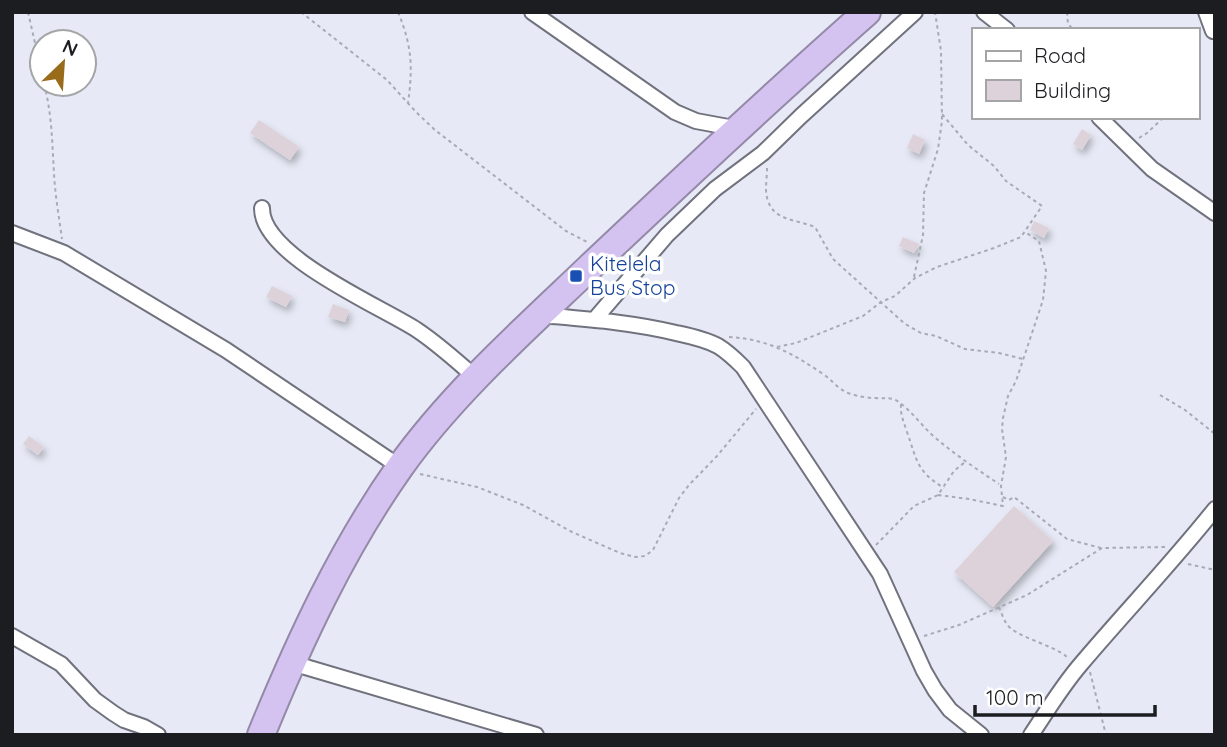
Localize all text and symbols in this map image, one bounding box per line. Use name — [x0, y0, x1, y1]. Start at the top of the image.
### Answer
north arrow — [28, 28, 98, 98]
legend — [972, 28, 1199, 119]
text: N — [59, 34, 82, 61]
text: Road — [1034, 42, 1086, 68]
text: Building — [1034, 77, 1111, 103]
place label: Kitelela Bus Stop — [590, 250, 675, 300]
marker: Kitelela Bus Stop — [568, 268, 584, 284]
scale bar — [975, 674, 1155, 718]
text: 100 m — [986, 684, 1044, 710]

